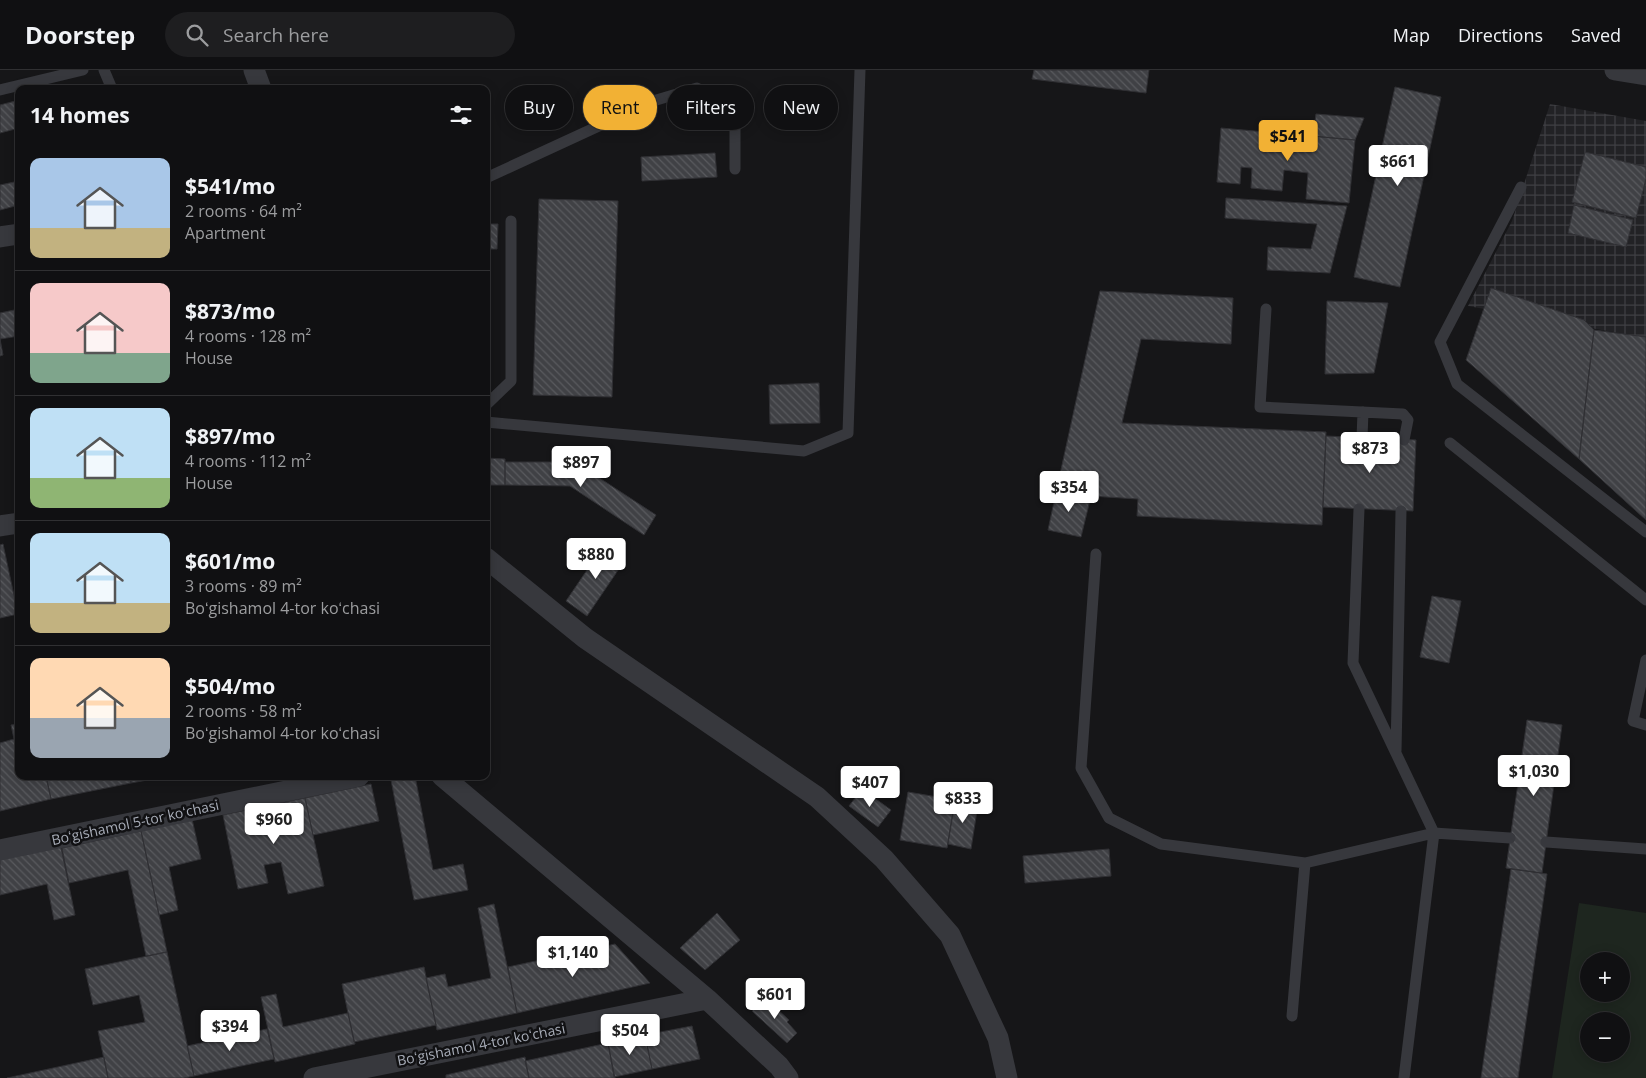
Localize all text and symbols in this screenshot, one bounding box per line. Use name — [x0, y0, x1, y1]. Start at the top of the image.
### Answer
search box — [165, 12, 515, 57]
text: Doorstep — [25, 18, 135, 51]
icon: search — [183, 21, 211, 49]
text: Search here — [223, 22, 329, 48]
text: Map — [1393, 23, 1430, 47]
text: Directions — [1458, 23, 1543, 47]
text: Saved — [1571, 23, 1621, 47]
chip: Buy — [505, 85, 573, 130]
chip: Rent — [583, 85, 657, 130]
chip: Filters — [667, 85, 754, 130]
chip: New — [764, 85, 838, 130]
text: 14 homes — [30, 101, 130, 129]
icon: filters — [447, 101, 475, 129]
pin: $541 — [1258, 119, 1318, 162]
text: $541 — [1270, 125, 1306, 147]
pin: $661 — [1368, 144, 1428, 187]
text: $661 — [1380, 150, 1416, 172]
text: $541/mo — [185, 172, 275, 200]
icon: home — [70, 178, 130, 238]
text: 2 rooms · 64 m² — [185, 200, 302, 222]
text: Apartment — [185, 222, 265, 244]
text: $873/mo — [185, 297, 275, 325]
icon: home — [70, 303, 130, 363]
text: 4 rooms · 128 m² — [185, 325, 311, 347]
text: House — [185, 347, 233, 369]
text: $897/mo — [185, 422, 275, 450]
icon: home — [70, 428, 130, 488]
pin: $873 — [1340, 432, 1400, 474]
text: $873 — [1352, 437, 1388, 459]
pin: $897 — [551, 446, 611, 488]
text: 4 rooms · 112 m² — [185, 450, 311, 472]
text: $897 — [563, 451, 599, 473]
pin: $354 — [1039, 470, 1099, 513]
text: House — [185, 472, 233, 494]
text: $354 — [1051, 476, 1087, 498]
pin: $880 — [566, 538, 626, 580]
text: $880 — [578, 543, 614, 565]
text: $601/mo — [185, 547, 275, 575]
icon: home — [70, 553, 130, 613]
text: 3 rooms · 89 m² — [185, 575, 302, 597]
text: Boʻgishamol 4-tor koʻchasi — [185, 597, 380, 619]
text: $504/mo — [185, 672, 275, 700]
icon: home — [70, 678, 130, 738]
text: 2 rooms · 58 m² — [185, 700, 302, 722]
text: Boʻgishamol 4-tor koʻchasi — [185, 722, 380, 744]
pin: $1,030 — [1493, 754, 1575, 797]
text: $1,030 — [1509, 760, 1559, 782]
pin: $407 — [840, 766, 900, 808]
text: $407 — [852, 771, 888, 793]
pin: $833 — [933, 782, 993, 824]
text: $833 — [945, 787, 981, 809]
street label: Boʻgishamol 5-tor koʻchasi — [50, 795, 220, 849]
pin: $960 — [244, 802, 304, 845]
text: $960 — [256, 808, 292, 830]
pin: $1,140 — [532, 936, 614, 978]
text: $1,140 — [548, 941, 598, 963]
map controls — [1580, 952, 1630, 1062]
button: + — [1580, 952, 1630, 1002]
pin: $601 — [745, 978, 805, 1020]
text: $601 — [757, 983, 793, 1005]
pin: $394 — [200, 1010, 260, 1052]
button: − — [1580, 1012, 1630, 1062]
pin: $504 — [600, 1014, 660, 1056]
text: $394 — [212, 1015, 248, 1037]
street label: Boʻgishamol 4-tor koʻchasi — [395, 1018, 567, 1070]
text: $504 — [612, 1019, 648, 1041]

